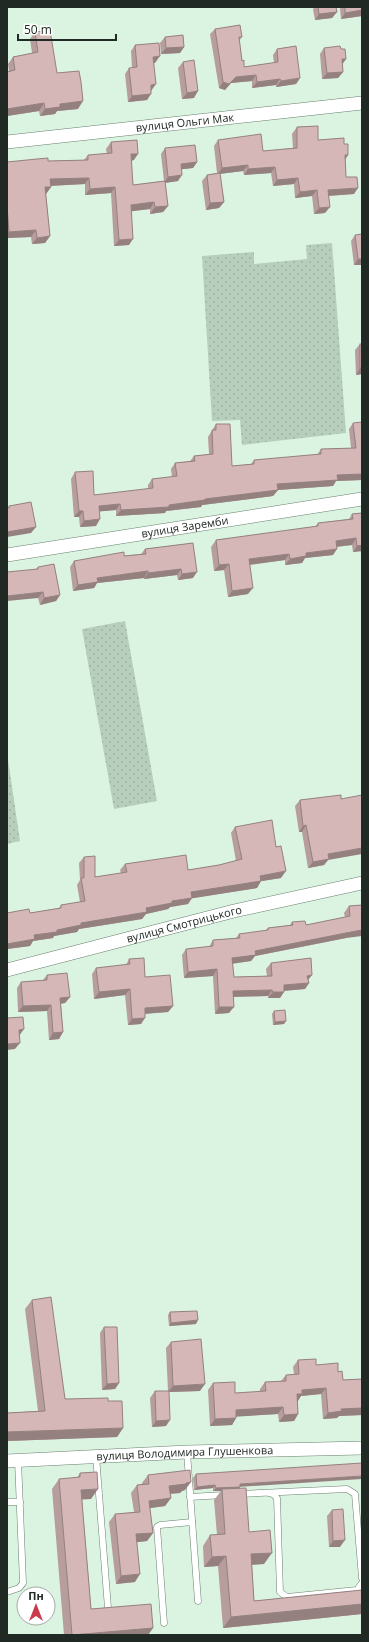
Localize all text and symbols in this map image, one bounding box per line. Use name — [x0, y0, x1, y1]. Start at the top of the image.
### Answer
scale bar — [18, 16, 116, 42]
text: 50 m — [24, 21, 52, 38]
street label: вулиця Ольги Мак — [135, 109, 235, 135]
street label: вулиця Заремби — [140, 512, 229, 541]
street label: вулиця Смотрицького — [125, 901, 243, 946]
street label: вулиця Володимира Глушенкова — [96, 1442, 273, 1464]
north arrow — [16, 1586, 56, 1626]
text: Пн — [28, 1588, 44, 1603]

